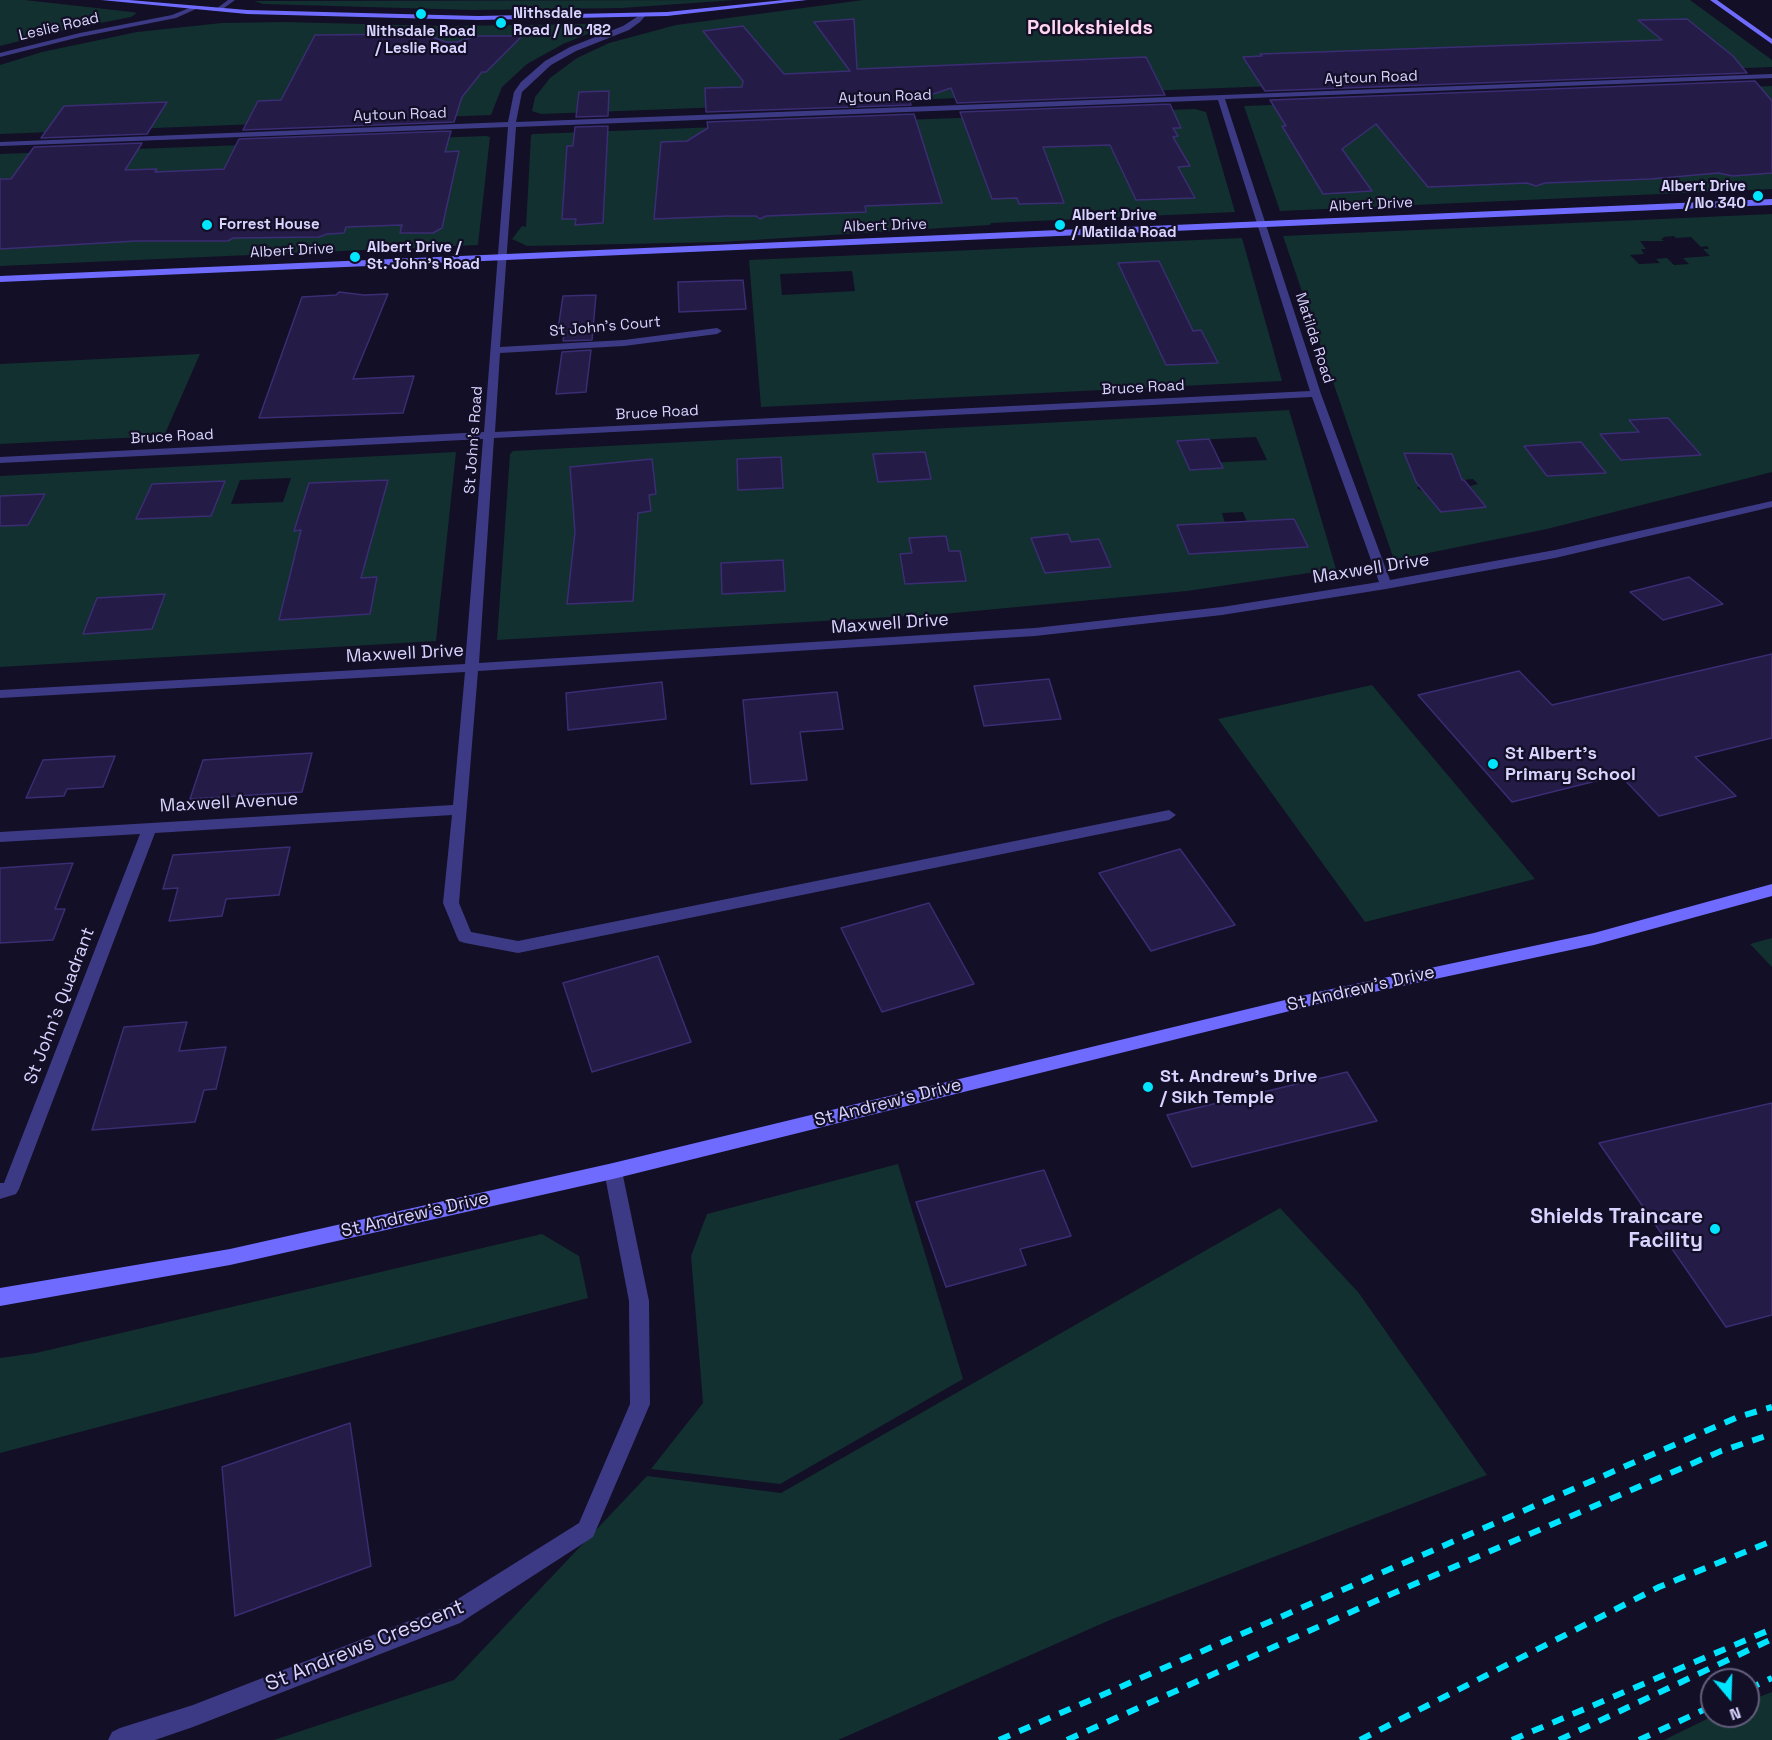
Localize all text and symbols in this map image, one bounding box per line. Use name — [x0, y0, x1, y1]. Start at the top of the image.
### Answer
place label: Nithsdale Road / No 182 — [513, 5, 611, 40]
marker: Nithsdale Road / Leslie Road — [414, 7, 428, 21]
street label: Leslie Road — [17, 9, 101, 45]
marker: Nithsdale Road / No 182 — [494, 16, 508, 30]
district label: Pollokshields — [1027, 17, 1153, 41]
place label: Nithsdale Road / Leslie Road — [366, 23, 476, 58]
street label: Aytoun Road — [1324, 67, 1418, 89]
street label: Aytoun Road — [838, 86, 932, 108]
street label: Aytoun Road — [353, 104, 447, 126]
place label: Albert Drive / No 340 — [1661, 178, 1746, 213]
marker: Albert Drive / No 340 — [1751, 189, 1765, 203]
street label: Albert Drive — [1329, 194, 1413, 216]
place label: Albert Drive / Matilda Road — [1072, 207, 1177, 242]
place label: Forrest House — [219, 216, 320, 234]
street label: Albert Drive — [843, 216, 927, 236]
marker: Forrest House — [200, 218, 214, 232]
marker: Albert Drive / Matilda Road — [1053, 218, 1067, 232]
place label: Albert Drive / St. John's Road — [367, 239, 480, 274]
street label: Albert Drive — [250, 240, 334, 262]
marker: Albert Drive / St. John's Road — [348, 250, 362, 264]
street label: Matilda Road — [1291, 290, 1337, 386]
street label: St John's Court — [549, 313, 661, 341]
street label: Bruce Road — [1101, 377, 1185, 399]
street label: St John's Road — [461, 386, 487, 494]
street label: Bruce Road — [615, 402, 699, 424]
street label: Bruce Road — [130, 426, 214, 448]
street label: Maxwell Drive — [1311, 549, 1431, 589]
street label: Maxwell Drive — [830, 609, 950, 639]
street label: Maxwell Drive — [345, 640, 465, 668]
place label: St Albert's Primary School — [1505, 743, 1636, 786]
marker: St Albert's Primary School — [1486, 757, 1500, 771]
street label: Maxwell Avenue — [159, 789, 299, 817]
street label: St John's Quadrant — [20, 925, 100, 1087]
street label: St Andrew's Drive — [1285, 961, 1437, 1017]
place label: St. Andrew's Drive / Sikh Temple — [1160, 1066, 1317, 1108]
street label: St Andrew's Drive — [812, 1074, 964, 1132]
marker: St. Andrew's Drive / Sikh Temple — [1141, 1080, 1155, 1094]
street label: St Andrew's Drive — [339, 1187, 491, 1243]
place label: Shields Traincare Facility — [1530, 1204, 1703, 1254]
marker: Shields Traincare Facility — [1708, 1222, 1722, 1236]
street label: St Andrews Crescent — [262, 1595, 468, 1697]
north arrow — [1700, 1668, 1760, 1728]
text: N — [1727, 1702, 1744, 1725]

